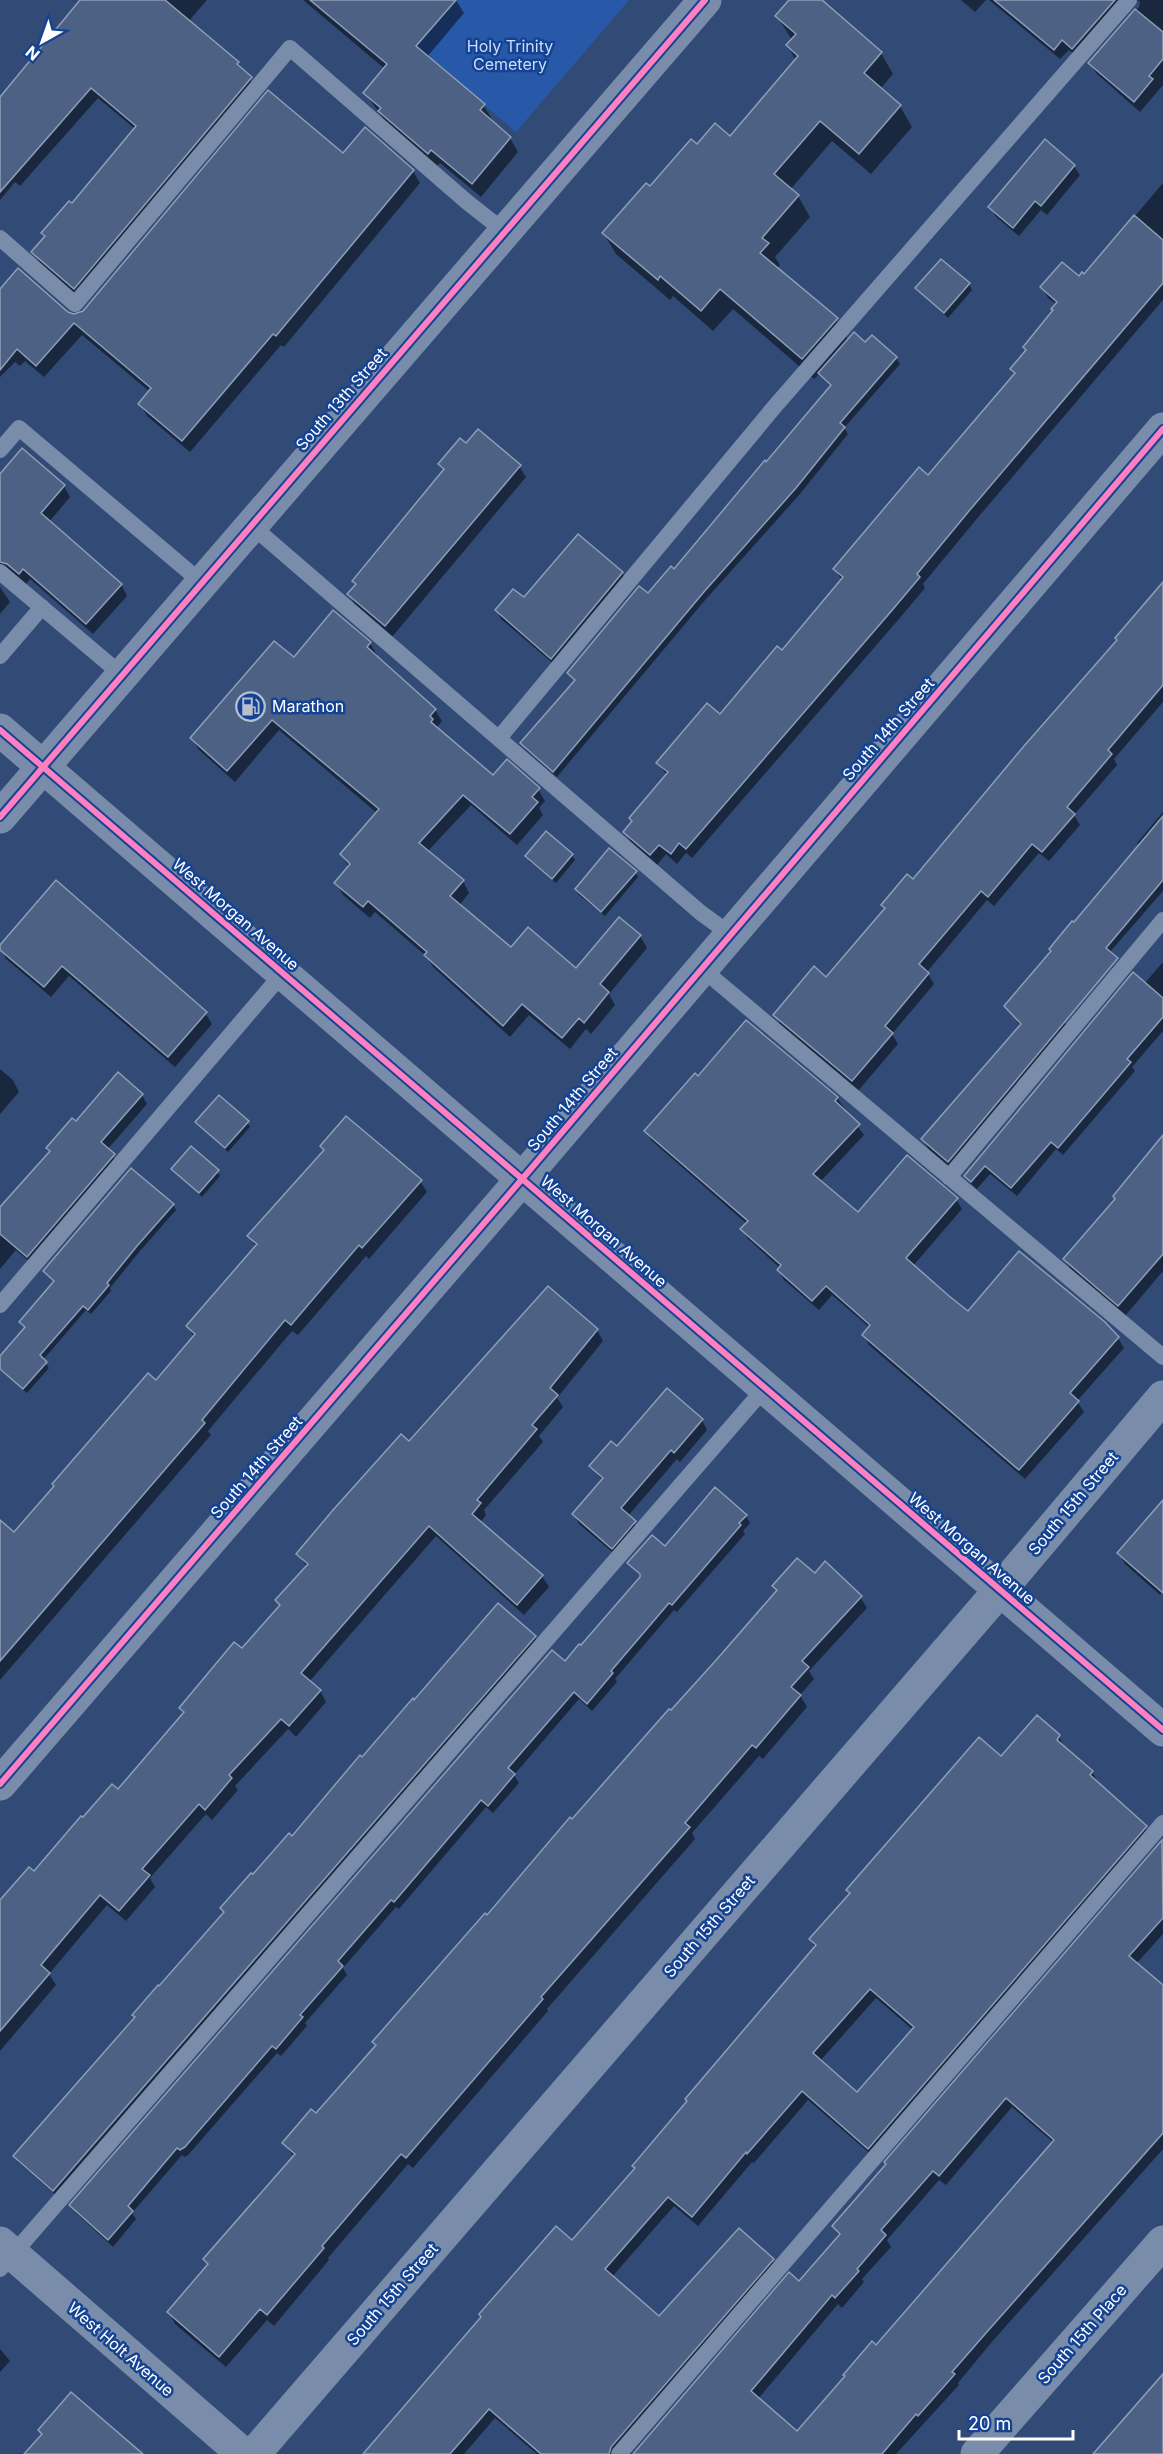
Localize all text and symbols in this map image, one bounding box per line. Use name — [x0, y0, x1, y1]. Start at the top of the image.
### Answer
north arrow — [12, 12, 72, 72]
park label: Holy Trinity Cemetery — [467, 36, 553, 74]
text: N — [21, 42, 43, 65]
street label: South 13th Street — [291, 344, 391, 454]
street label: South 14th Street — [838, 673, 938, 785]
fuel station icon: Marathon — [235, 690, 267, 722]
place label: Marathon — [272, 696, 344, 716]
street label: West Morgan Avenue — [169, 854, 303, 974]
street label: South 14th Street — [523, 1043, 621, 1155]
street label: West Morgan Avenue — [537, 1171, 671, 1291]
street label: South 14th Street — [206, 1411, 306, 1523]
street label: South 15th Street — [1024, 1447, 1122, 1559]
street label: West Morgan Avenue — [905, 1488, 1039, 1608]
street label: South 15th Street — [659, 1871, 759, 1981]
street label: South 15th Street — [342, 2239, 442, 2349]
street label: South 15th Place — [1033, 2280, 1131, 2388]
street label: West Holt Avenue — [64, 2297, 178, 2401]
scale bar — [959, 2403, 1073, 2441]
text: 20 m — [968, 2413, 1011, 2434]

